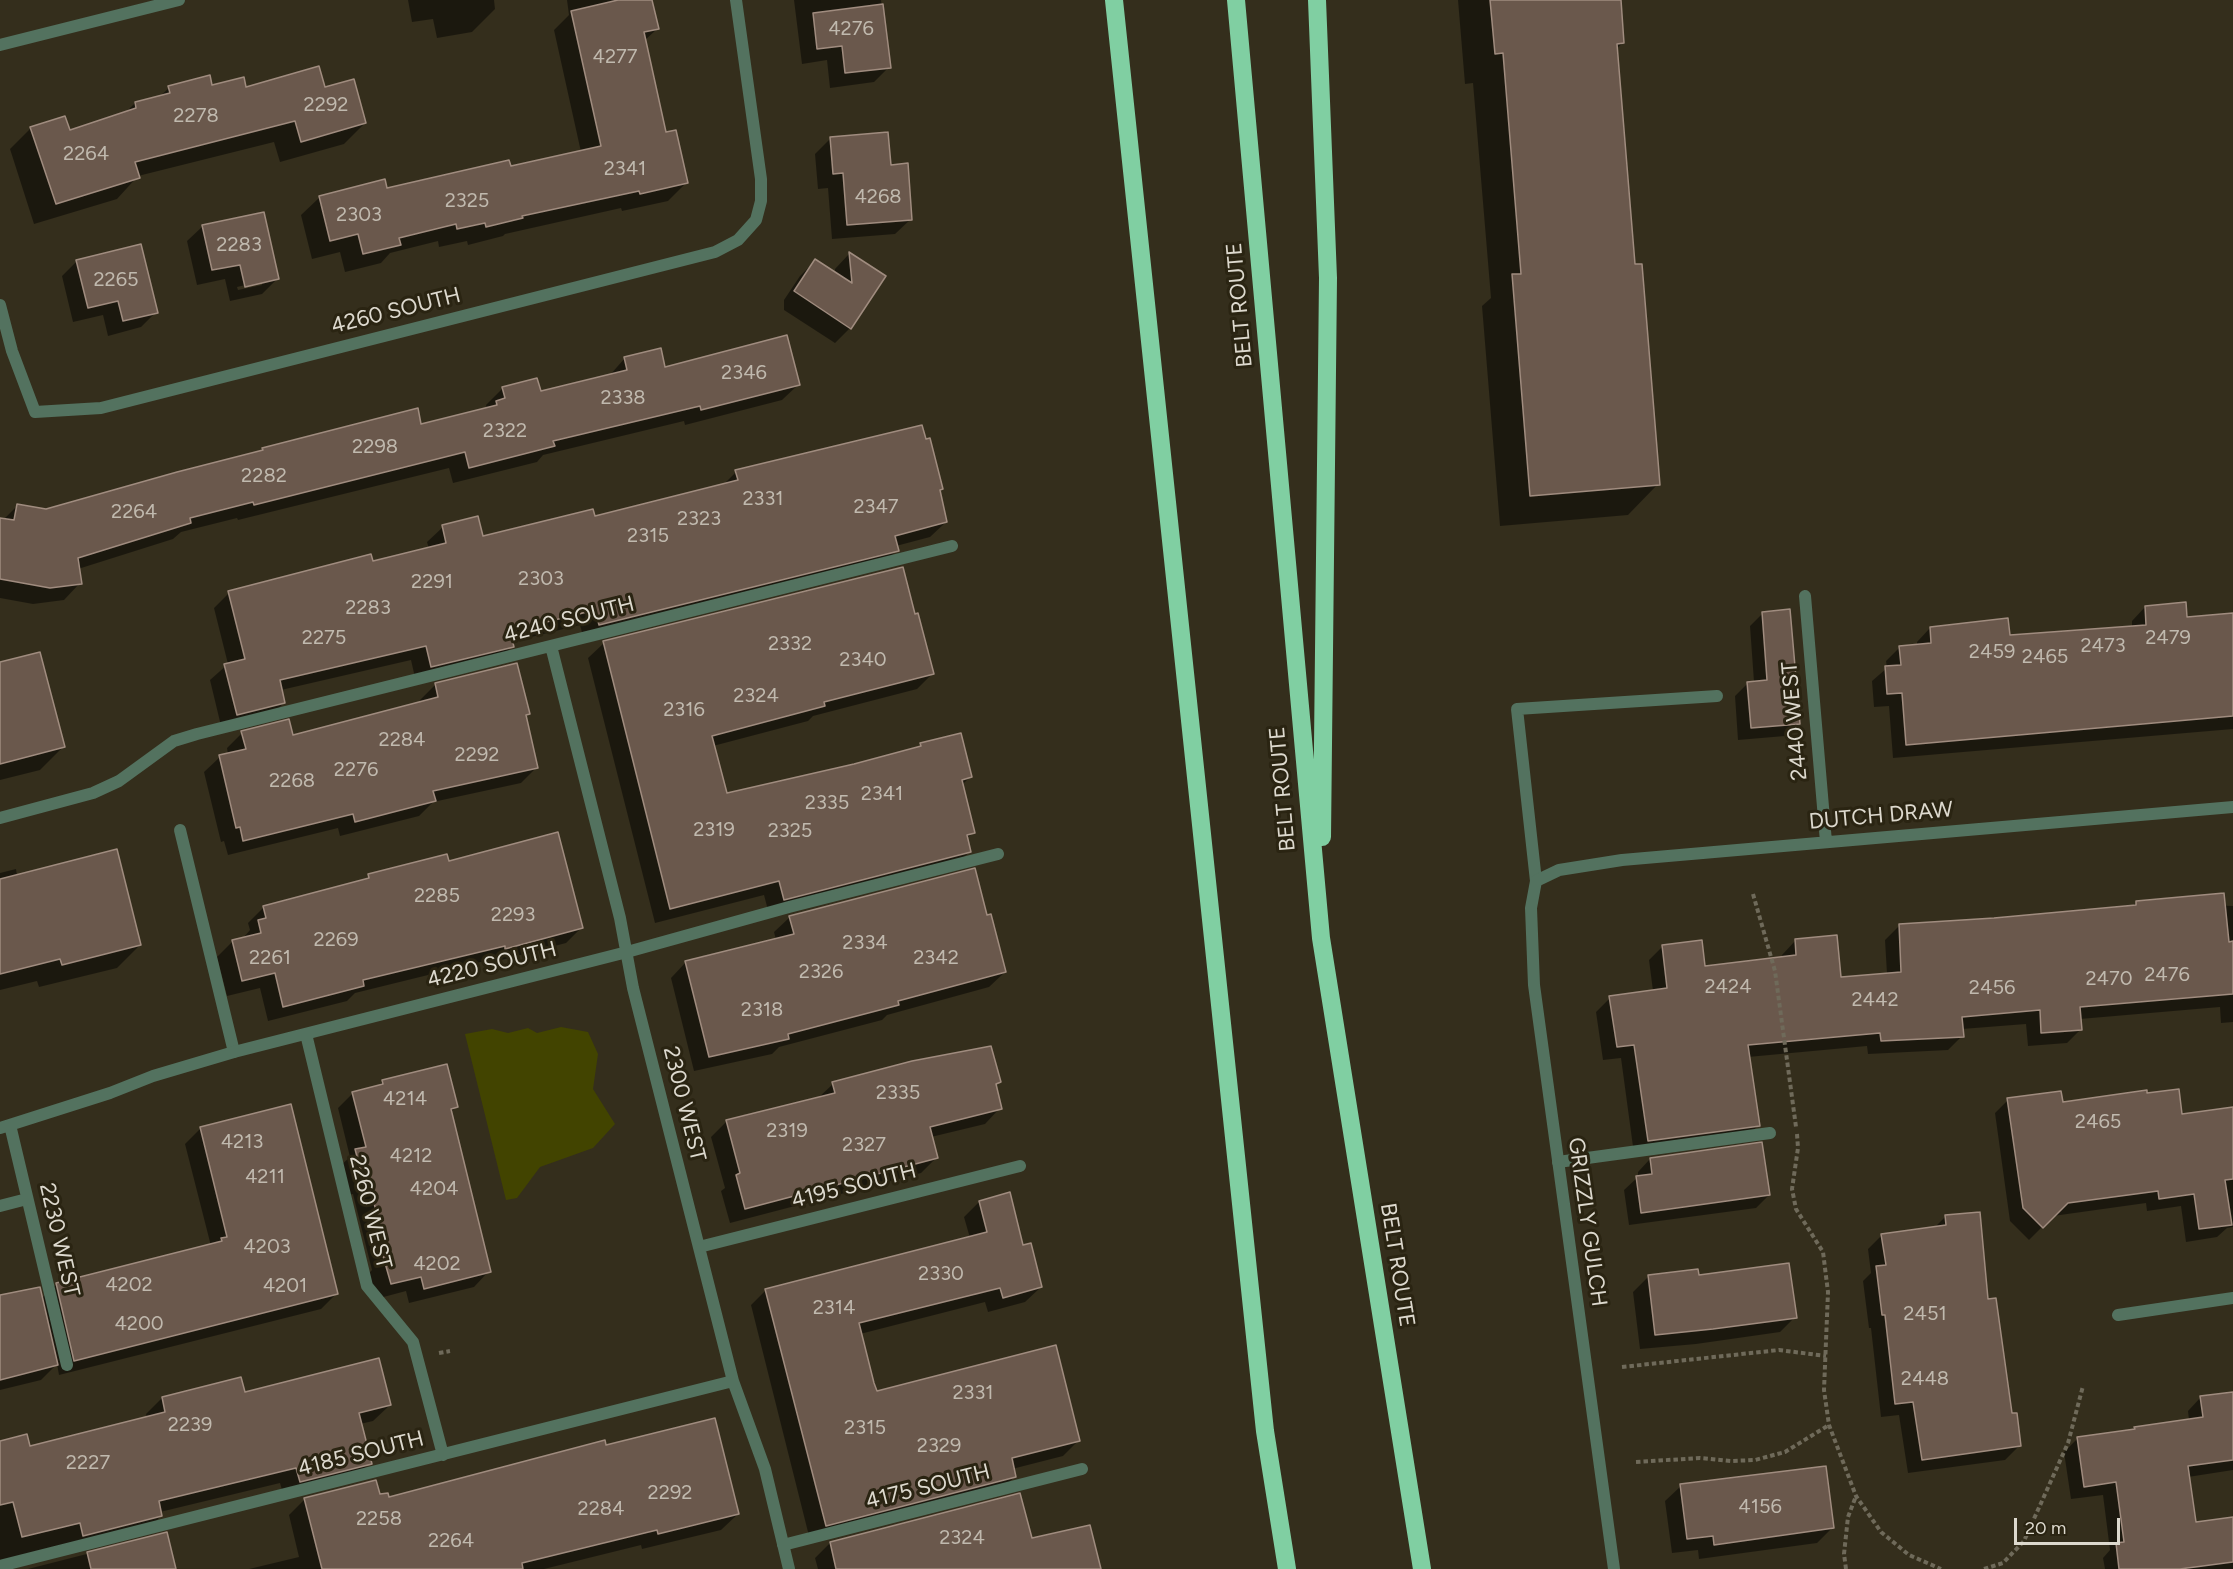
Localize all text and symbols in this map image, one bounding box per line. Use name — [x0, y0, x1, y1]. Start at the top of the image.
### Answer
house number: 4276 — [828, 17, 874, 41]
house number: 4277 — [592, 45, 638, 69]
house number: 2292 — [304, 93, 348, 117]
house number: 2278 — [173, 104, 219, 128]
house number: 2264 — [63, 142, 109, 166]
house number: 2341 — [604, 157, 646, 181]
house number: 4268 — [854, 185, 902, 209]
house number: 2325 — [445, 189, 489, 213]
house number: 2303 — [336, 203, 382, 227]
house number: 2283 — [216, 233, 262, 257]
street label: BELT ROUTE — [1221, 241, 1259, 369]
house number: 2265 — [93, 268, 139, 292]
street label: 4260 SOUTH — [329, 282, 463, 340]
house number: 2346 — [721, 361, 767, 385]
house number: 2338 — [600, 386, 646, 410]
house number: 2322 — [483, 419, 527, 443]
house number: 2298 — [352, 435, 398, 459]
house number: 2282 — [241, 464, 287, 488]
house number: 2331 — [742, 487, 784, 511]
house number: 2347 — [853, 495, 899, 519]
house number: 2264 — [111, 500, 157, 524]
house number: 2323 — [677, 507, 721, 531]
house number: 2315 — [627, 524, 669, 548]
house number: 2303 — [518, 567, 564, 591]
house number: 2291 — [411, 570, 453, 594]
street label: 4240 SOUTH — [501, 591, 637, 649]
house number: 2283 — [345, 596, 391, 620]
house number: 2275 — [302, 626, 346, 650]
house number: 2479 — [2145, 626, 2191, 650]
house number: 2332 — [768, 632, 812, 656]
house number: 2473 — [2080, 634, 2126, 658]
house number: 2459 — [1969, 640, 2015, 664]
house number: 2465 — [2022, 645, 2068, 669]
house number: 2340 — [839, 648, 887, 672]
street label: 2440 WEST — [1777, 661, 1813, 781]
house number: 2324 — [733, 684, 779, 708]
house number: 2316 — [663, 698, 705, 722]
street label: BELT ROUTE — [1264, 725, 1302, 853]
house number: 2284 — [378, 728, 426, 752]
house number: 2292 — [455, 743, 499, 767]
house number: 2276 — [334, 758, 378, 782]
house number: 2268 — [269, 769, 315, 793]
house number: 2341 — [861, 782, 903, 806]
house number: 2335 — [805, 791, 849, 815]
street label: DUTCH DRAW — [1808, 797, 1954, 835]
house number: 2319 — [693, 818, 735, 842]
house number: 2325 — [768, 819, 812, 843]
house number: 2285 — [414, 884, 460, 908]
house number: 2293 — [491, 903, 535, 927]
house number: 2269 — [314, 928, 358, 952]
house number: 2334 — [842, 931, 888, 955]
street label: 4220 SOUTH — [425, 936, 559, 994]
house number: 2261 — [249, 946, 291, 970]
house number: 2342 — [913, 946, 959, 970]
house number: 2326 — [799, 960, 843, 984]
house number: 2476 — [2144, 963, 2190, 987]
house number: 2470 — [2085, 967, 2133, 991]
house number: 2424 — [1704, 975, 1752, 999]
house number: 2456 — [1969, 976, 2015, 1000]
house number: 2442 — [1851, 988, 1899, 1012]
house number: 2318 — [741, 998, 783, 1022]
street label: 2300 WEST — [657, 1044, 711, 1164]
house number: 2335 — [876, 1081, 920, 1105]
house number: 4214 — [383, 1087, 427, 1111]
house number: 2465 — [2075, 1110, 2121, 1134]
house number: 2319 — [766, 1119, 808, 1143]
house number: 4213 — [221, 1130, 263, 1154]
house number: 2327 — [842, 1133, 886, 1157]
street label: GRIZZLY GULCH — [1562, 1136, 1612, 1308]
house number: 4212 — [389, 1144, 433, 1168]
street label: 2260 WEST — [343, 1152, 397, 1272]
street label: 4195 SOUTH — [789, 1158, 919, 1214]
house number: 4211 — [245, 1165, 285, 1189]
house number: 4204 — [410, 1177, 458, 1201]
street label: 2230 WEST — [33, 1181, 85, 1299]
street label: BELT ROUTE — [1374, 1201, 1420, 1329]
house number: 4203 — [243, 1235, 291, 1259]
house number: 4202 — [413, 1252, 461, 1276]
house number: 2330 — [918, 1262, 964, 1286]
house number: 4202 — [105, 1273, 153, 1297]
house number: 4201 — [263, 1274, 307, 1298]
house number: 2314 — [813, 1296, 855, 1320]
house number: 2451 — [1903, 1302, 1947, 1326]
house number: 4200 — [114, 1312, 164, 1336]
house number: 2448 — [1901, 1367, 1949, 1391]
house number: 2331 — [952, 1381, 994, 1405]
house number: 2239 — [168, 1413, 212, 1437]
house number: 2315 — [844, 1416, 886, 1440]
street label: 4185 SOUTH — [295, 1426, 427, 1482]
house number: 2329 — [917, 1434, 961, 1458]
house number: 2227 — [66, 1451, 110, 1475]
street label: 4175 SOUTH — [863, 1459, 993, 1515]
house number: 2292 — [648, 1481, 692, 1505]
house number: 4156 — [1738, 1495, 1782, 1519]
house number: 2284 — [577, 1497, 625, 1521]
scale bar — [2017, 1506, 2124, 1544]
house number: 2258 — [356, 1507, 402, 1531]
text: 20 m — [2025, 1517, 2066, 1539]
house number: 2324 — [939, 1526, 985, 1550]
house number: 2264 — [428, 1529, 474, 1553]

